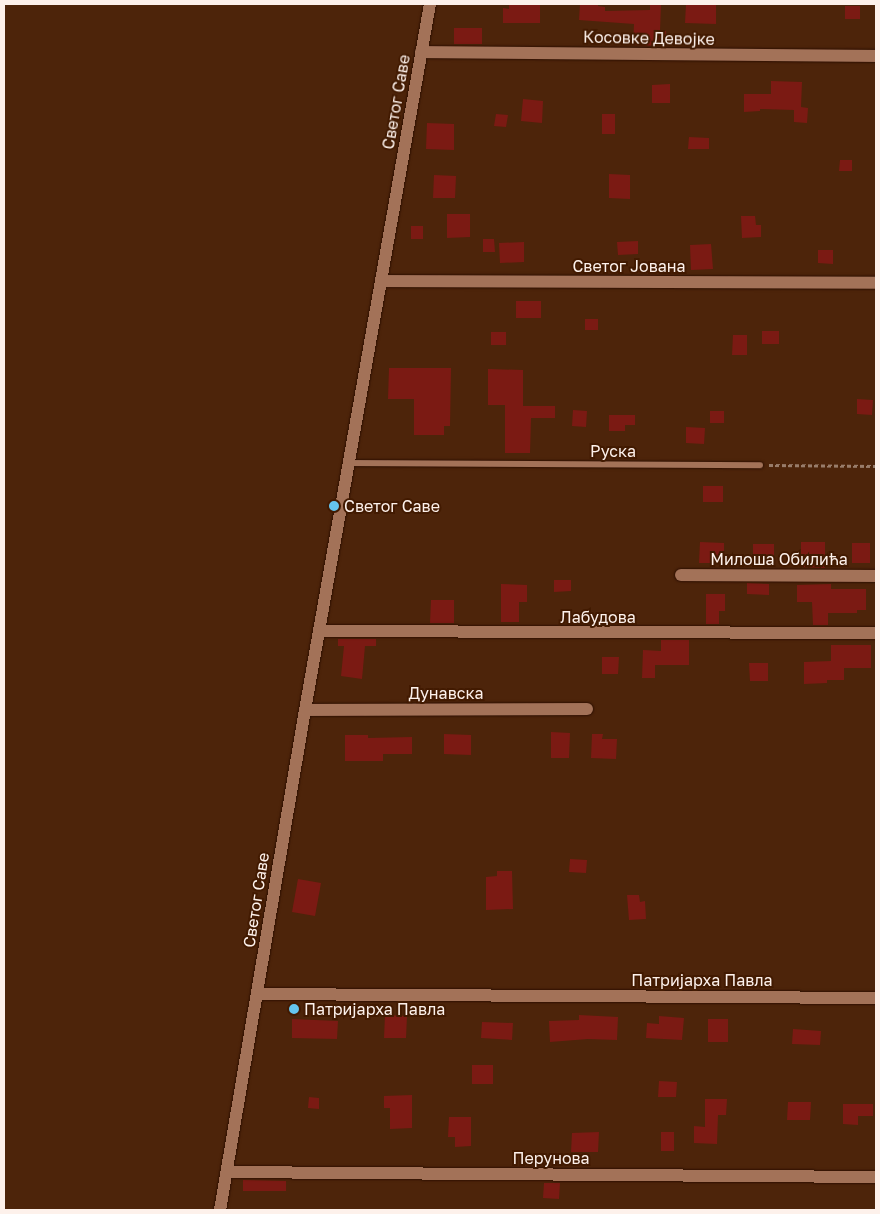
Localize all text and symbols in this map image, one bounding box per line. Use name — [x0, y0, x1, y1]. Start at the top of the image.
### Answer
street label: Косовке Девојке — [583, 27, 715, 49]
street label: Светог Саве — [378, 53, 414, 151]
street label: Светог Јована — [572, 256, 686, 276]
street label: Руска — [590, 441, 636, 461]
place label: Светог Саве — [344, 496, 440, 516]
marker: Светог Саве — [328, 500, 340, 512]
street label: Милоша Обилића — [710, 549, 848, 569]
street label: Лабудова — [560, 607, 636, 627]
street label: Дунавска — [409, 683, 483, 703]
street label: Светог Саве — [239, 851, 273, 949]
street label: Патријарха Павла — [631, 970, 773, 990]
place label: Патријарха Павла — [304, 999, 445, 1019]
marker: Патријарха Павла — [288, 1003, 300, 1015]
street label: Перунова — [512, 1148, 590, 1168]

